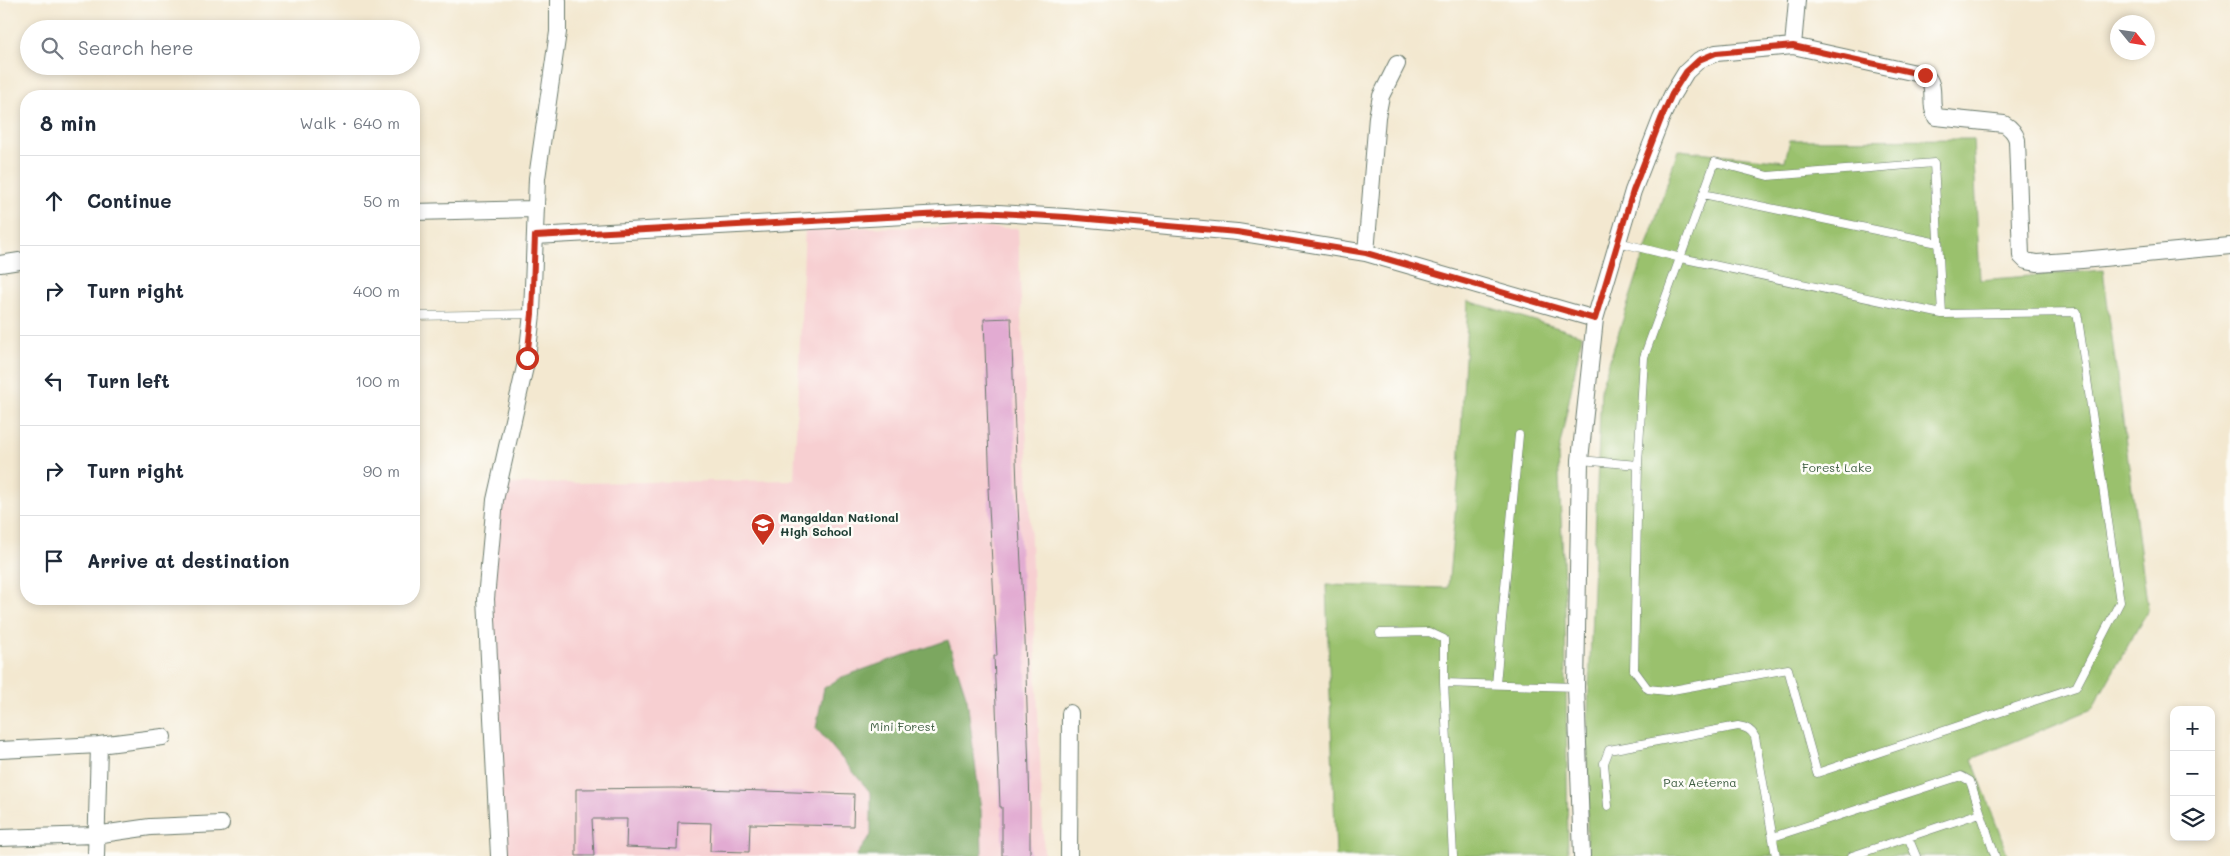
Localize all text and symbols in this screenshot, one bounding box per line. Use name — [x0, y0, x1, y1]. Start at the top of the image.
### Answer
north arrow — [2110, 15, 2155, 60]
search box — [20, 20, 420, 75]
icon: search — [38, 34, 66, 62]
text: Search here — [78, 35, 194, 60]
route end — [1914, 64, 1937, 87]
text: 8 min — [40, 109, 96, 136]
text: Walk · 640 m — [299, 112, 400, 133]
icon: ahead — [40, 187, 68, 215]
text: Continue — [87, 188, 172, 213]
text: 50 m — [363, 190, 400, 211]
icon: right — [40, 277, 68, 305]
text: Turn right — [87, 278, 184, 303]
text: 400 m — [353, 280, 400, 301]
route start — [516, 347, 539, 370]
icon: left — [40, 367, 68, 395]
text: Turn left — [87, 368, 170, 393]
text: 100 m — [355, 370, 400, 391]
icon: right — [40, 457, 68, 485]
text: Turn right — [87, 458, 184, 483]
park label: Forest Lake — [1802, 459, 1872, 475]
text: 90 m — [363, 460, 400, 481]
place label: Mangaldan National High School — [780, 509, 899, 539]
school or university icon: Mangaldan National High School — [750, 512, 776, 546]
icon: arrive — [40, 547, 68, 575]
text: Arrive at destination — [87, 548, 290, 573]
map controls — [2170, 706, 2215, 841]
button: + — [2170, 706, 2215, 751]
park label: Mini Forest — [870, 718, 936, 734]
button: − — [2170, 751, 2215, 796]
park label: Pax Aeterna — [1663, 774, 1737, 790]
button: layers — [2170, 796, 2215, 841]

